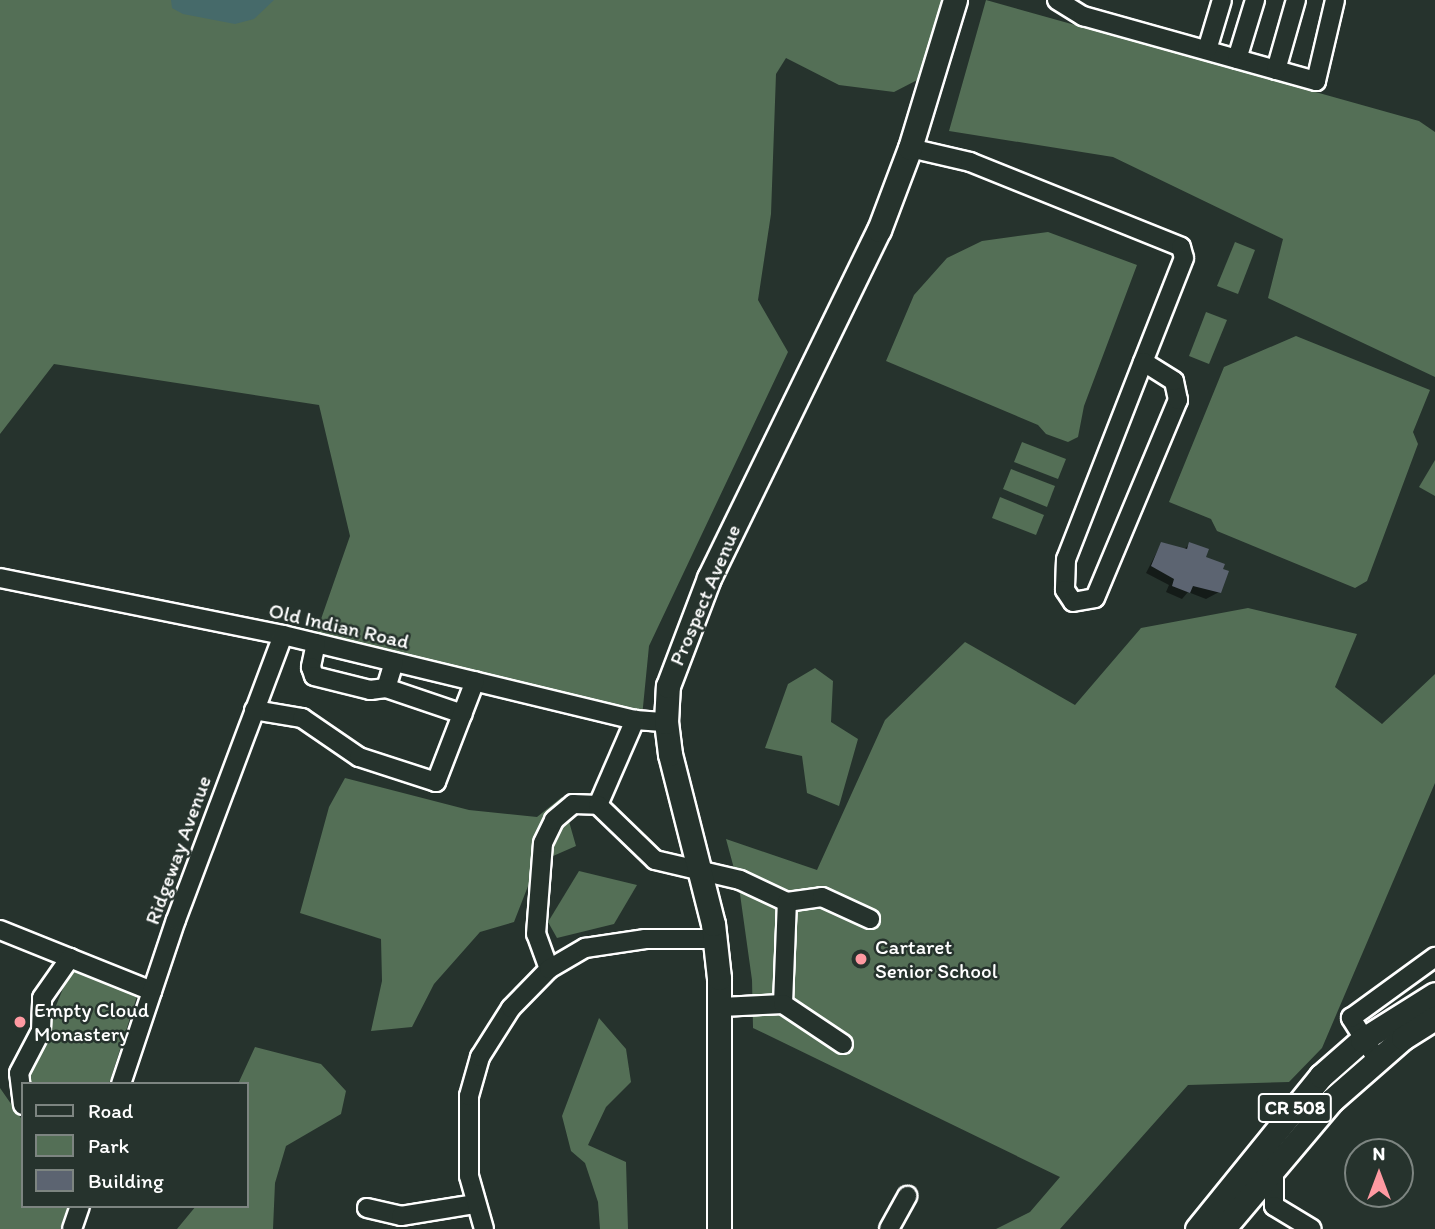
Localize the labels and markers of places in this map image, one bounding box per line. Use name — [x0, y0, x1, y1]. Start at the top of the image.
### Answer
place label: Cartaret Senior School — [875, 934, 997, 984]
marker: Cartaret Senior School — [853, 951, 869, 967]
place label: Empty Cloud Monastery — [34, 997, 149, 1047]
marker: Empty Cloud Monastery — [12, 1014, 28, 1030]

